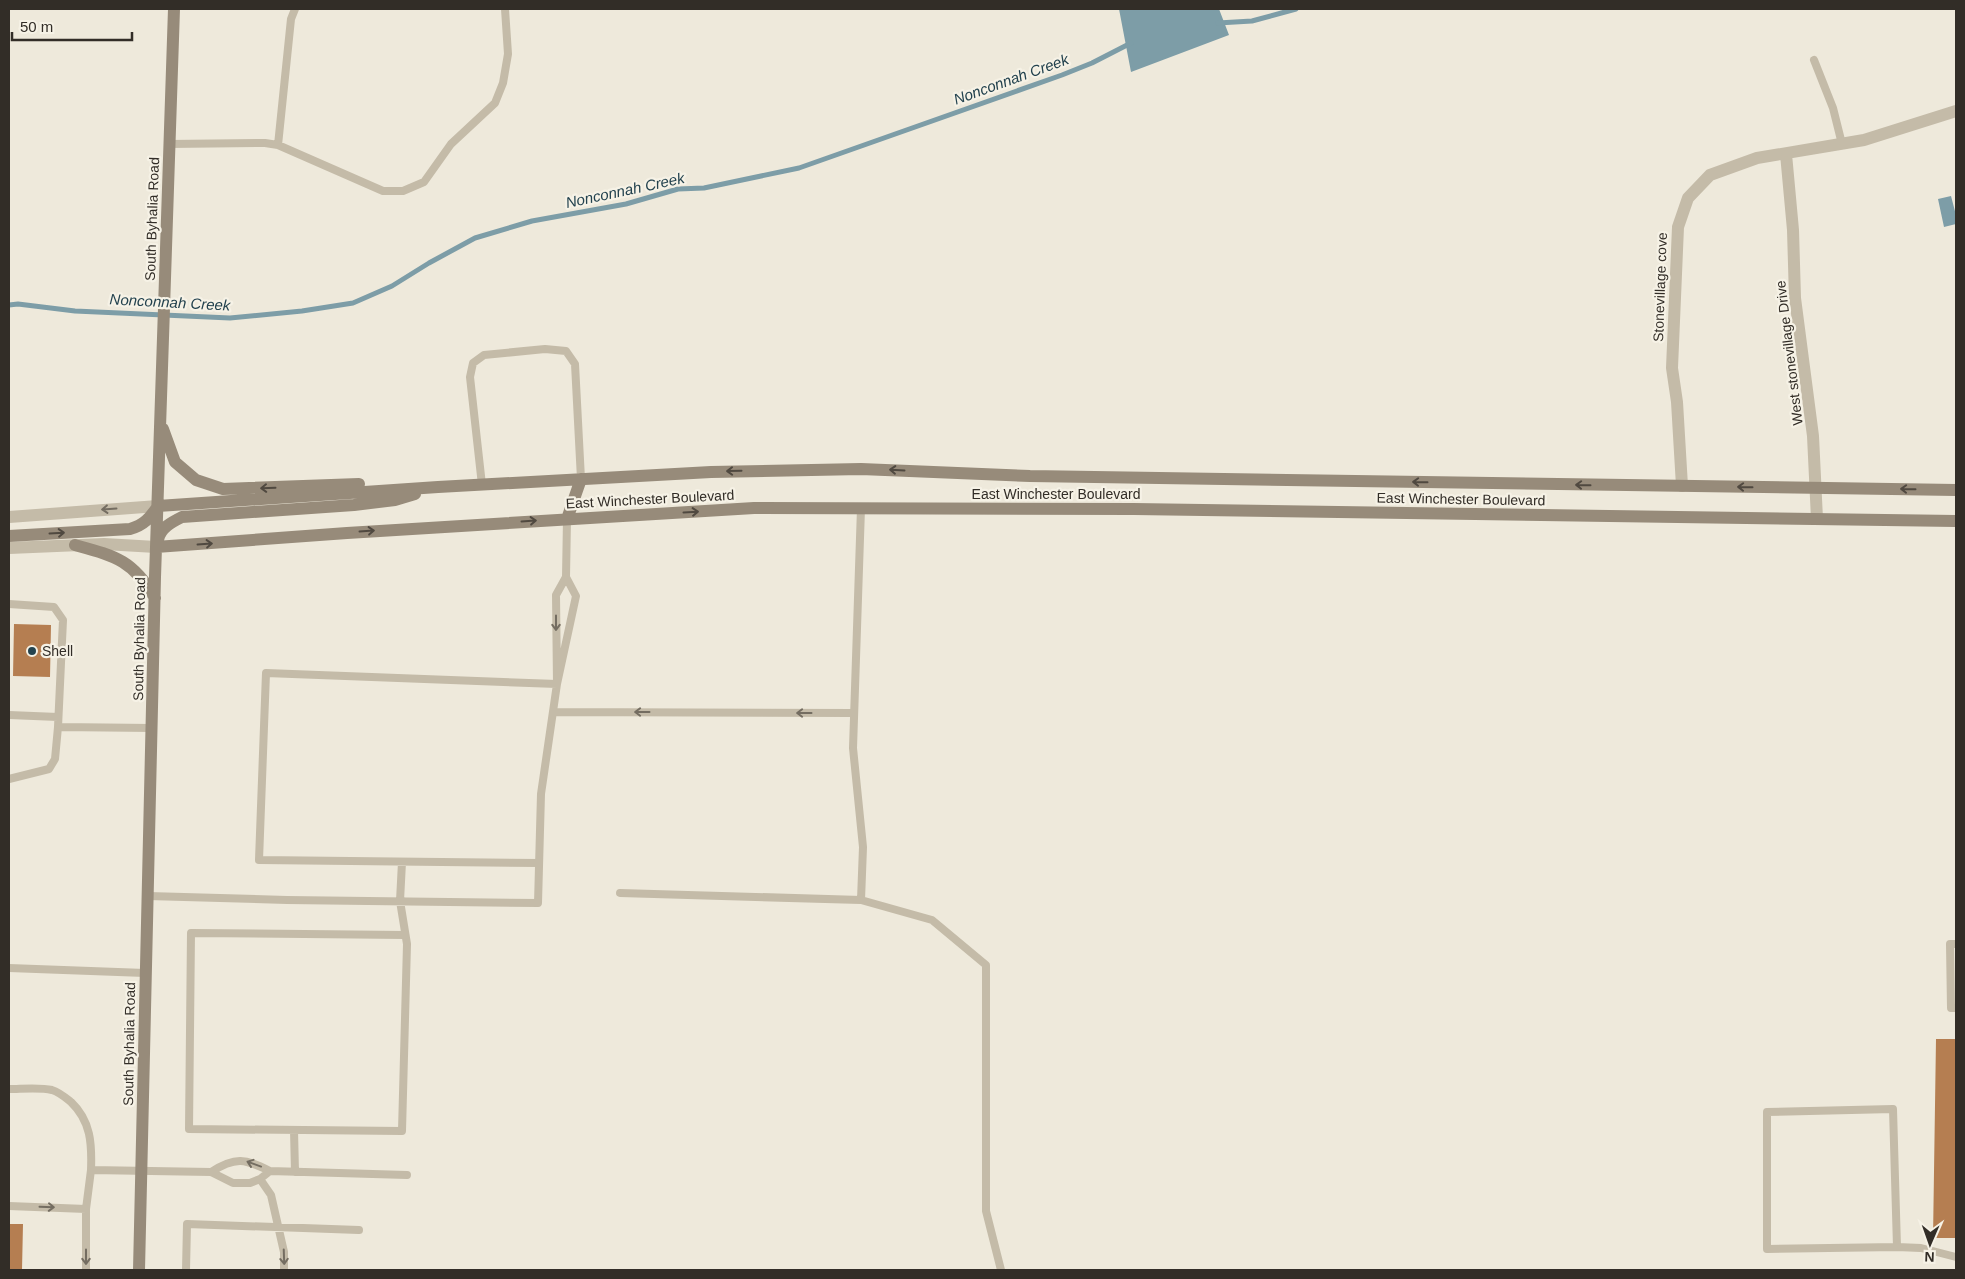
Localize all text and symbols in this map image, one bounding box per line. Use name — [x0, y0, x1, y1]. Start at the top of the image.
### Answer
scale bar — [12, 10, 132, 42]
text: 50 m — [20, 18, 53, 35]
water label: Nonconnah Creek — [951, 50, 1072, 108]
street label: South Byhalia Road — [142, 157, 162, 281]
water label: Nonconnah Creek — [564, 169, 687, 211]
street label: Stonevillage cove — [1650, 232, 1670, 342]
street label: West stonevillage Drive — [1772, 279, 1806, 426]
water label: Nonconnah Creek — [109, 290, 232, 314]
one-way arrow — [889, 466, 905, 475]
one-way arrow — [726, 467, 742, 476]
one-way arrow — [1412, 477, 1428, 487]
one-way arrow — [1575, 480, 1591, 490]
one-way arrow — [1737, 482, 1754, 492]
one-way arrow — [260, 483, 276, 492]
one-way arrow — [1900, 485, 1916, 494]
street label: East Winchester Boulevard — [972, 486, 1140, 502]
street label: East Winchester Boulevard — [565, 487, 735, 511]
street label: East Winchester Boulevard — [1376, 490, 1546, 508]
one-way arrow — [102, 505, 118, 514]
one-way arrow — [683, 507, 699, 516]
one-way arrow — [521, 517, 537, 526]
one-way arrow — [359, 527, 375, 536]
one-way arrow — [49, 528, 65, 537]
one-way arrow — [196, 539, 212, 548]
street label: South Byhalia Road — [130, 577, 148, 701]
one-way arrow — [551, 614, 561, 631]
place label: Shell — [42, 643, 73, 659]
marker: Shell — [26, 645, 38, 657]
one-way arrow — [634, 708, 650, 717]
one-way arrow — [796, 708, 812, 718]
street label: South Byhalia Road — [120, 982, 138, 1106]
one-way arrow — [246, 1159, 262, 1168]
one-way arrow — [39, 1202, 55, 1212]
north arrow — [1905, 1219, 1955, 1269]
one-way arrow — [81, 1248, 91, 1265]
one-way arrow — [279, 1248, 289, 1265]
text: N — [1924, 1249, 1935, 1265]

